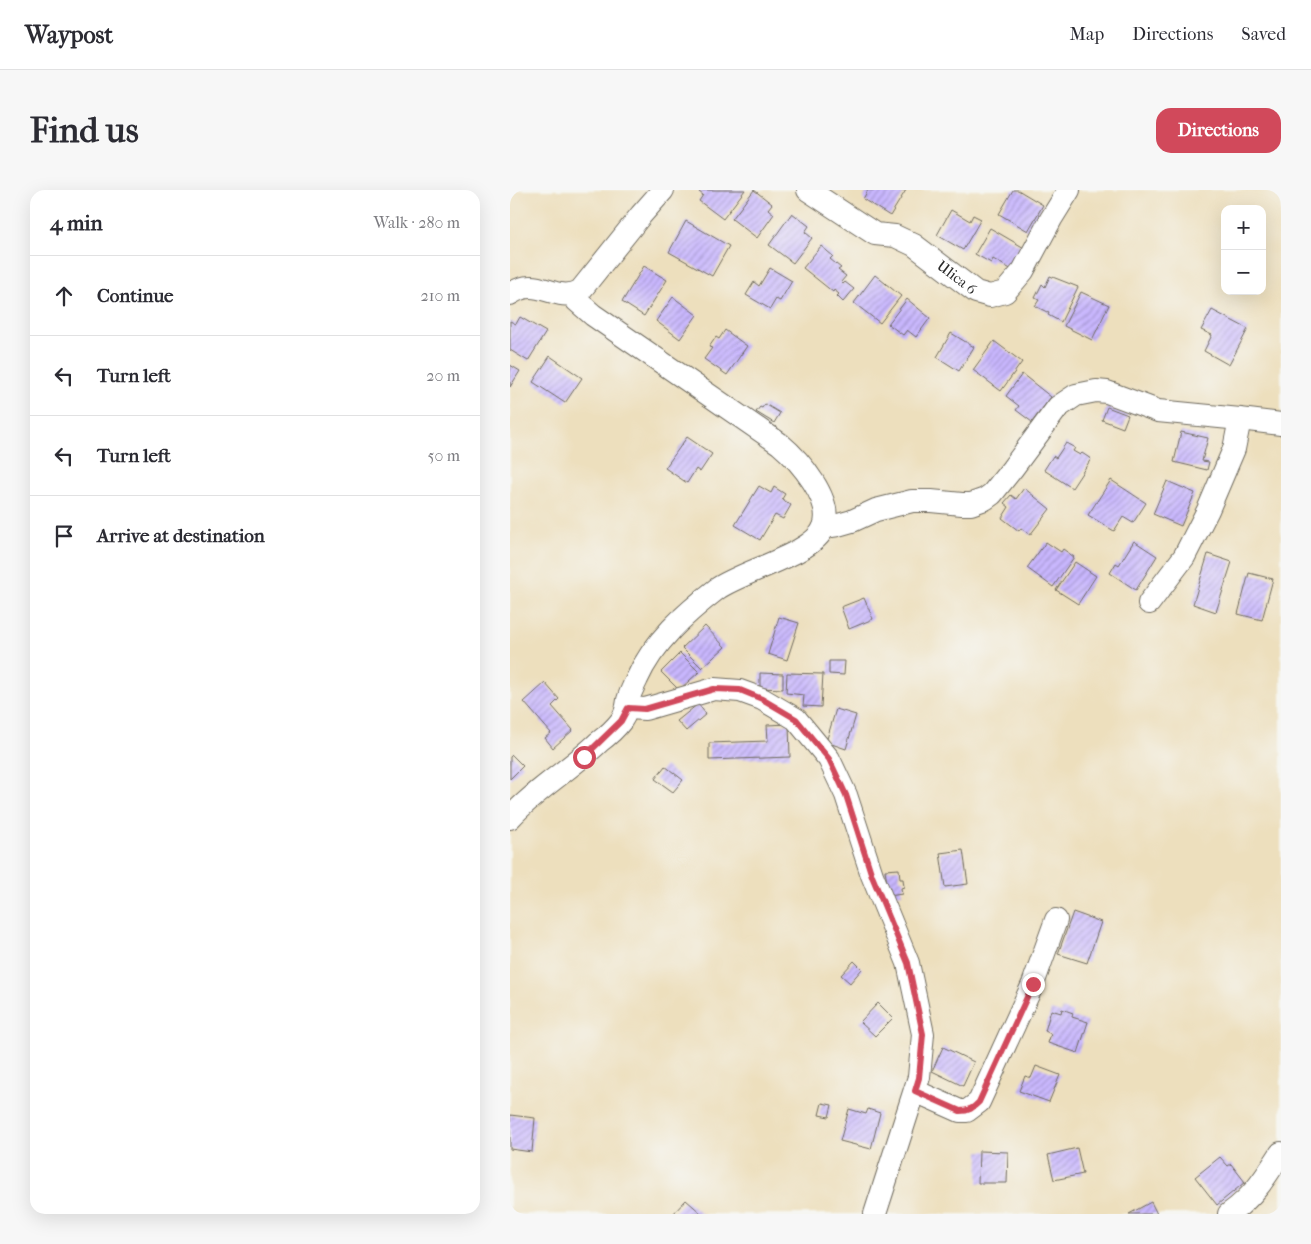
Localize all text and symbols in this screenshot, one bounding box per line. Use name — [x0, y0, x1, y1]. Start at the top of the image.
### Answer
text: Waypost — [25, 21, 113, 49]
text: Map — [1070, 24, 1104, 45]
text: Directions — [1132, 24, 1213, 45]
text: Saved — [1241, 24, 1286, 45]
button: Directions — [1156, 108, 1281, 153]
text: Find us — [30, 110, 139, 151]
map controls — [1221, 205, 1266, 295]
button: + — [1221, 205, 1266, 250]
text: 4 min — [50, 211, 103, 235]
text: Walk · 280 m — [373, 213, 460, 232]
button: − — [1221, 250, 1266, 295]
street label: Ulica 6 — [933, 257, 981, 299]
icon: ahead — [50, 282, 78, 310]
text: Continue — [97, 285, 173, 307]
text: 210 m — [421, 286, 460, 305]
icon: left — [50, 362, 78, 390]
text: Turn left — [97, 365, 171, 387]
text: 20 m — [426, 366, 460, 385]
icon: left — [50, 442, 78, 470]
text: Turn left — [97, 445, 171, 467]
text: 50 m — [428, 446, 460, 465]
icon: arrive — [50, 522, 78, 550]
text: Arrive at destination — [97, 525, 265, 547]
route start — [573, 746, 596, 769]
route end — [1022, 973, 1045, 996]

